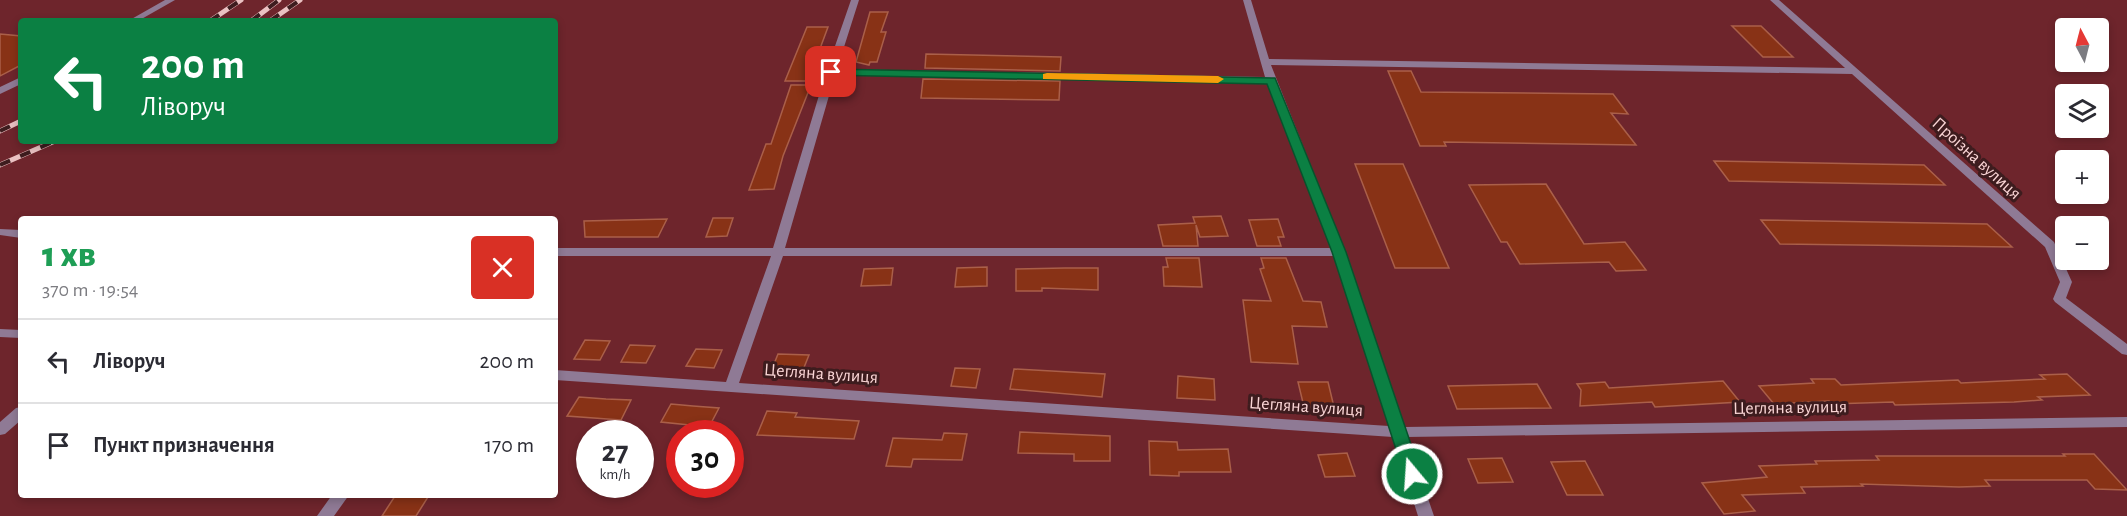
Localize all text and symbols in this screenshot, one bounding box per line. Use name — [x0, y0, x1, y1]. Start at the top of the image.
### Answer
north arrow — [2055, 18, 2109, 72]
map controls — [2055, 18, 2109, 270]
icon: left — [42, 42, 120, 120]
text: 200 m — [141, 44, 245, 86]
pin — [805, 46, 856, 97]
icon: arrive — [814, 55, 847, 88]
button: layers — [2055, 84, 2109, 138]
text: Ліворуч — [141, 93, 226, 120]
street label: Проїзна вулиця — [1928, 114, 2024, 203]
button: + — [2055, 150, 2109, 204]
button: − — [2055, 216, 2109, 270]
button: close — [471, 236, 534, 299]
text: 1 хв — [42, 237, 96, 273]
text: 370 m · 19:54 — [42, 280, 138, 300]
icon: left — [42, 345, 75, 378]
text: Ліворуч — [93, 350, 166, 372]
text: 200 m — [480, 350, 534, 372]
street label: Цегляна вулиця — [763, 361, 879, 387]
street label: Цегляна вулиця — [1248, 394, 1364, 420]
street label: Цегляна вулиця — [1733, 398, 1847, 418]
speed limit sign: 30 — [666, 420, 744, 498]
icon: arrive — [42, 429, 75, 462]
text: Пункт призначення — [93, 434, 275, 456]
text: 170 m — [484, 434, 534, 456]
text: 27 — [601, 437, 629, 467]
position arrow — [1380, 442, 1444, 506]
text: km/h — [600, 467, 630, 482]

